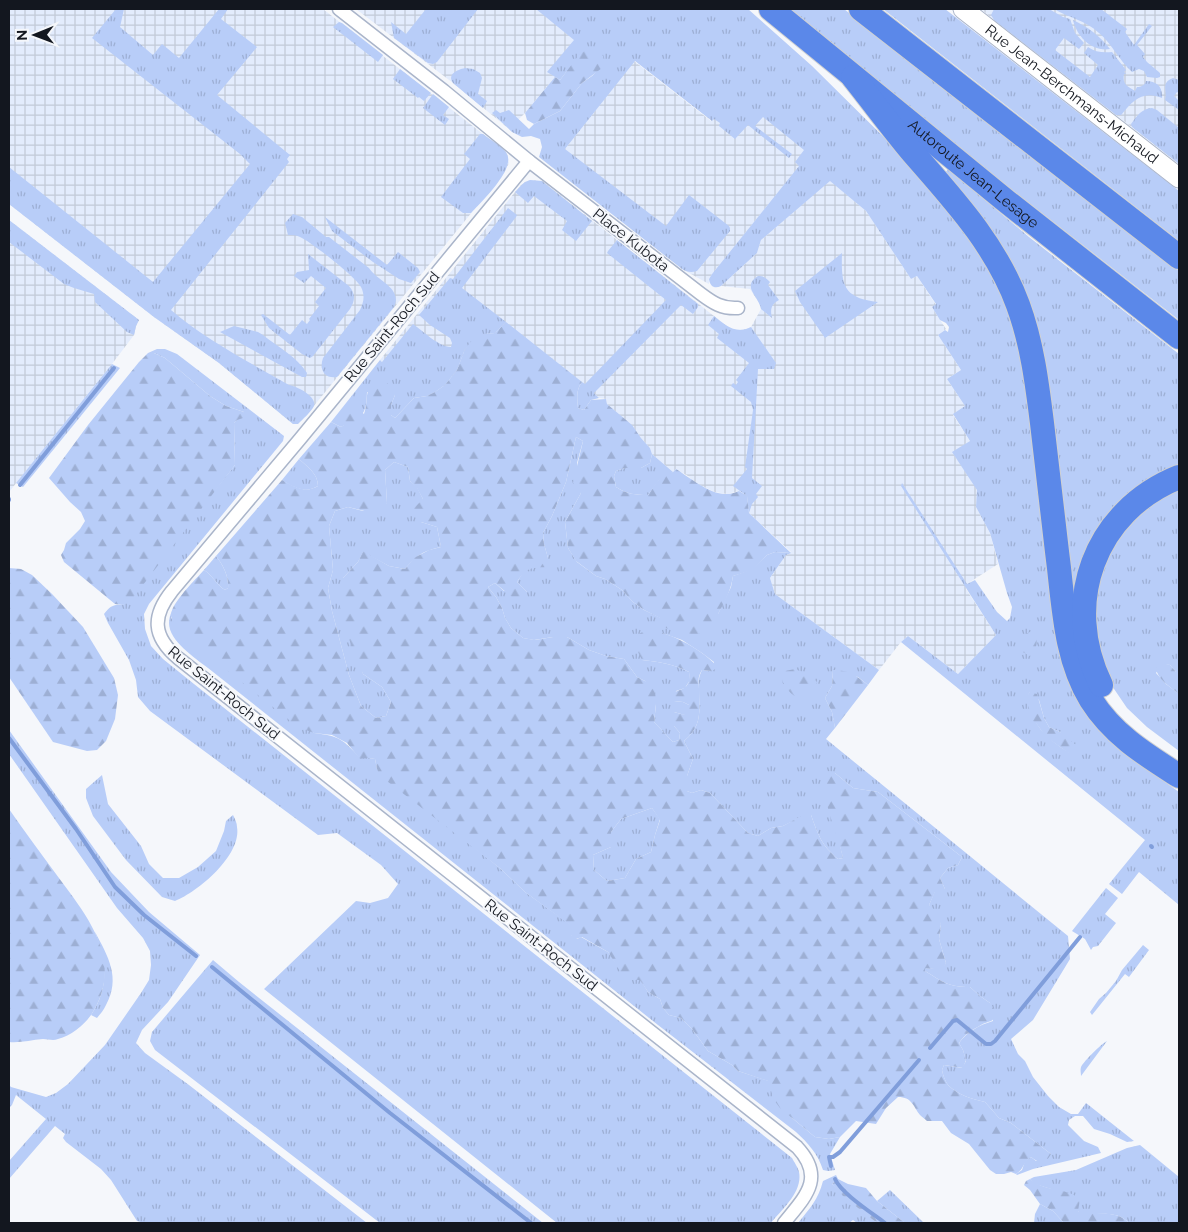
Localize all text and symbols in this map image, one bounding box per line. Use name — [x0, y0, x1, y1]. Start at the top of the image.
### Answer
north arrow — [10, 10, 60, 60]
street label: Rue Jean-Berchmans-Michaud — [981, 21, 1162, 167]
text: N — [14, 30, 30, 41]
street label: Autoroute Jean-Lesage — [904, 116, 1042, 232]
street label: Place Kubota — [589, 205, 673, 275]
street label: Rue Saint-Roch Sud — [341, 268, 443, 386]
street label: Rue Saint-Roch Sud — [165, 642, 283, 744]
street label: Rue Saint-Roch Sud — [481, 895, 601, 995]

